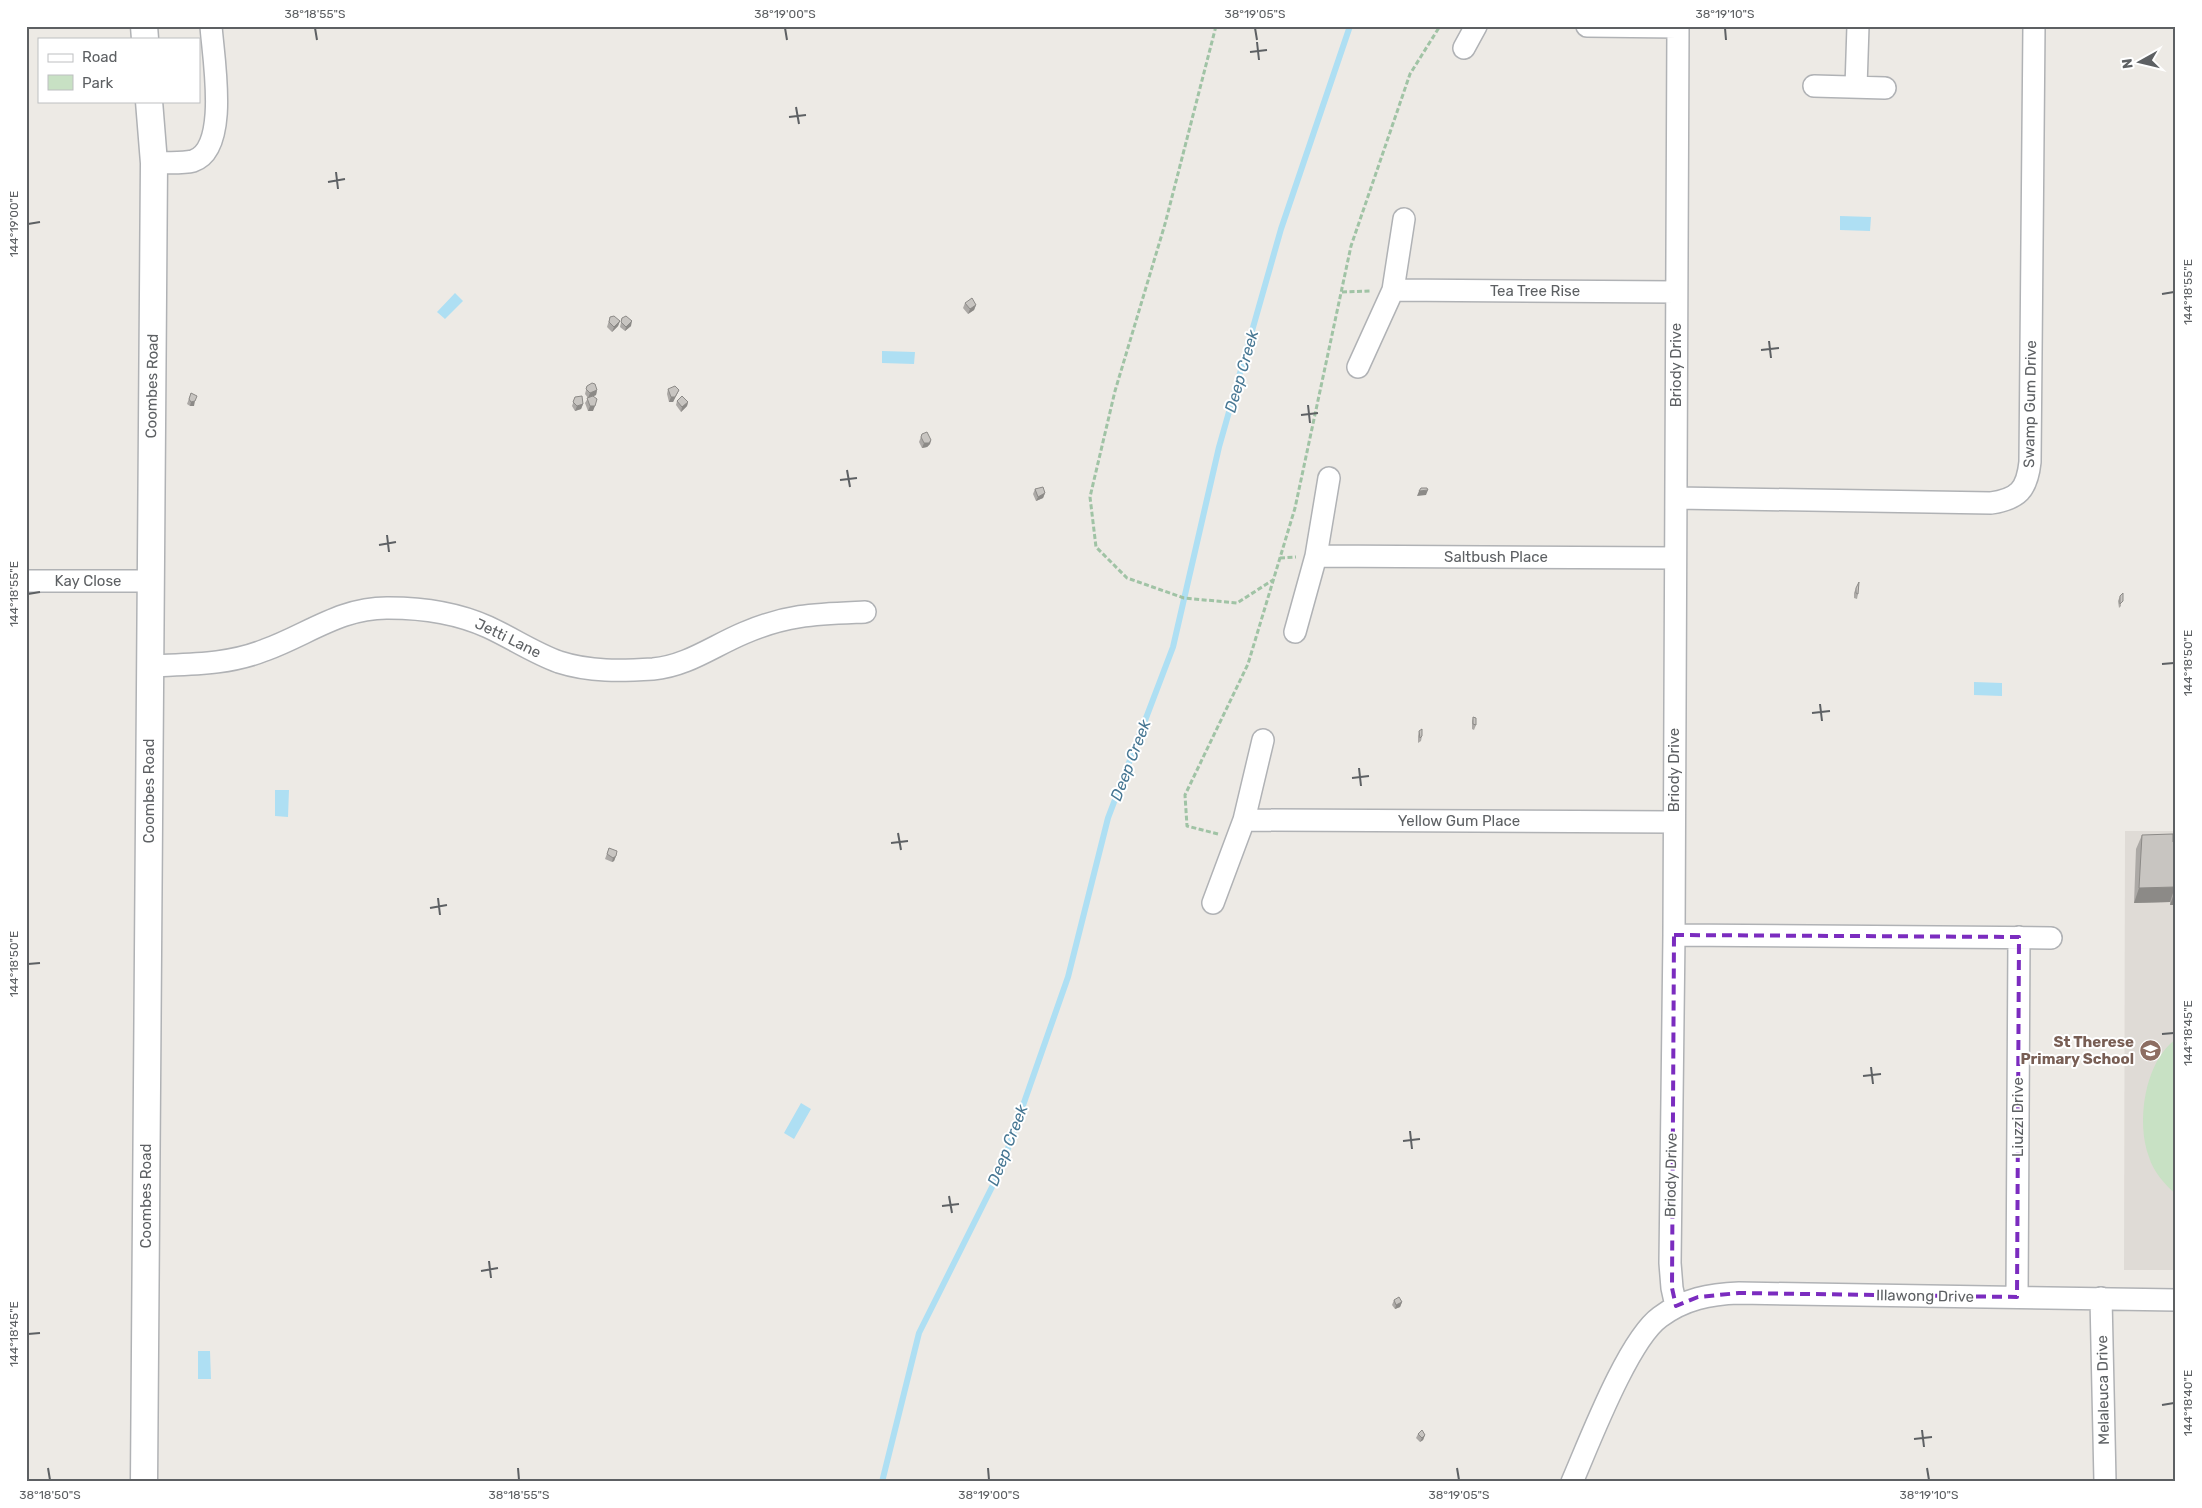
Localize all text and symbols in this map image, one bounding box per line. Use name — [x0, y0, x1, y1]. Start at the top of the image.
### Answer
text: 38°18'55"S — [284, 7, 346, 21]
text: 38°19'00"S — [754, 7, 816, 21]
text: 38°19'05"S — [1224, 7, 1286, 21]
text: 38°19'10"S — [1695, 7, 1755, 21]
legend — [38, 38, 200, 102]
north arrow — [2114, 38, 2164, 88]
text: Road — [82, 48, 118, 66]
text: N — [2119, 58, 2137, 70]
text: Park — [82, 74, 113, 92]
text: 144°19'00"E — [7, 191, 21, 257]
text: 144°18'55"E — [2181, 259, 2195, 325]
street label: Tea Tree Rise — [1490, 282, 1580, 300]
street label: Briody Drive — [1667, 323, 1685, 407]
water label: Deep Creek — [1221, 327, 1263, 415]
street label: Coombes Road — [142, 333, 162, 439]
street label: Swamp Gum Drive — [2020, 340, 2040, 468]
street label: Saltbush Place — [1444, 548, 1548, 566]
text: 144°18'55"E — [7, 561, 21, 627]
street label: Kay Close — [55, 572, 121, 590]
street label: Jetti Lane — [472, 614, 544, 662]
text: 144°18'50"E — [2181, 630, 2195, 696]
water label: Deep Creek — [1106, 716, 1155, 803]
street label: Briody Drive — [1665, 728, 1683, 812]
street label: Coombes Road — [140, 739, 158, 843]
street label: Yellow Gum Place — [1398, 812, 1520, 830]
text: 144°18'50"E — [7, 931, 21, 997]
text: 144°18'45"E — [2181, 1000, 2195, 1066]
place label: St Therese Primary School — [2020, 1033, 2134, 1068]
school or university icon: St Therese Primary School — [2138, 1039, 2162, 1063]
street label: Liuzzi Drive — [2009, 1077, 2027, 1157]
water label: Deep Creek — [983, 1101, 1032, 1188]
street label: Briody Drive — [1661, 1133, 1681, 1217]
street label: Coombes Road — [137, 1144, 155, 1248]
street label: Illawong Drive — [1876, 1286, 1974, 1306]
text: 144°18'45"E — [7, 1301, 21, 1367]
street label: Melaleuca Drive — [2093, 1335, 2113, 1445]
text: 144°18'40"E — [2181, 1370, 2195, 1436]
text: 38°18'50"S — [19, 1488, 81, 1502]
text: 38°18'55"S — [488, 1488, 550, 1502]
text: 38°19'00"S — [958, 1488, 1020, 1502]
text: 38°19'05"S — [1428, 1488, 1490, 1502]
text: 38°19'10"S — [1899, 1488, 1959, 1502]

